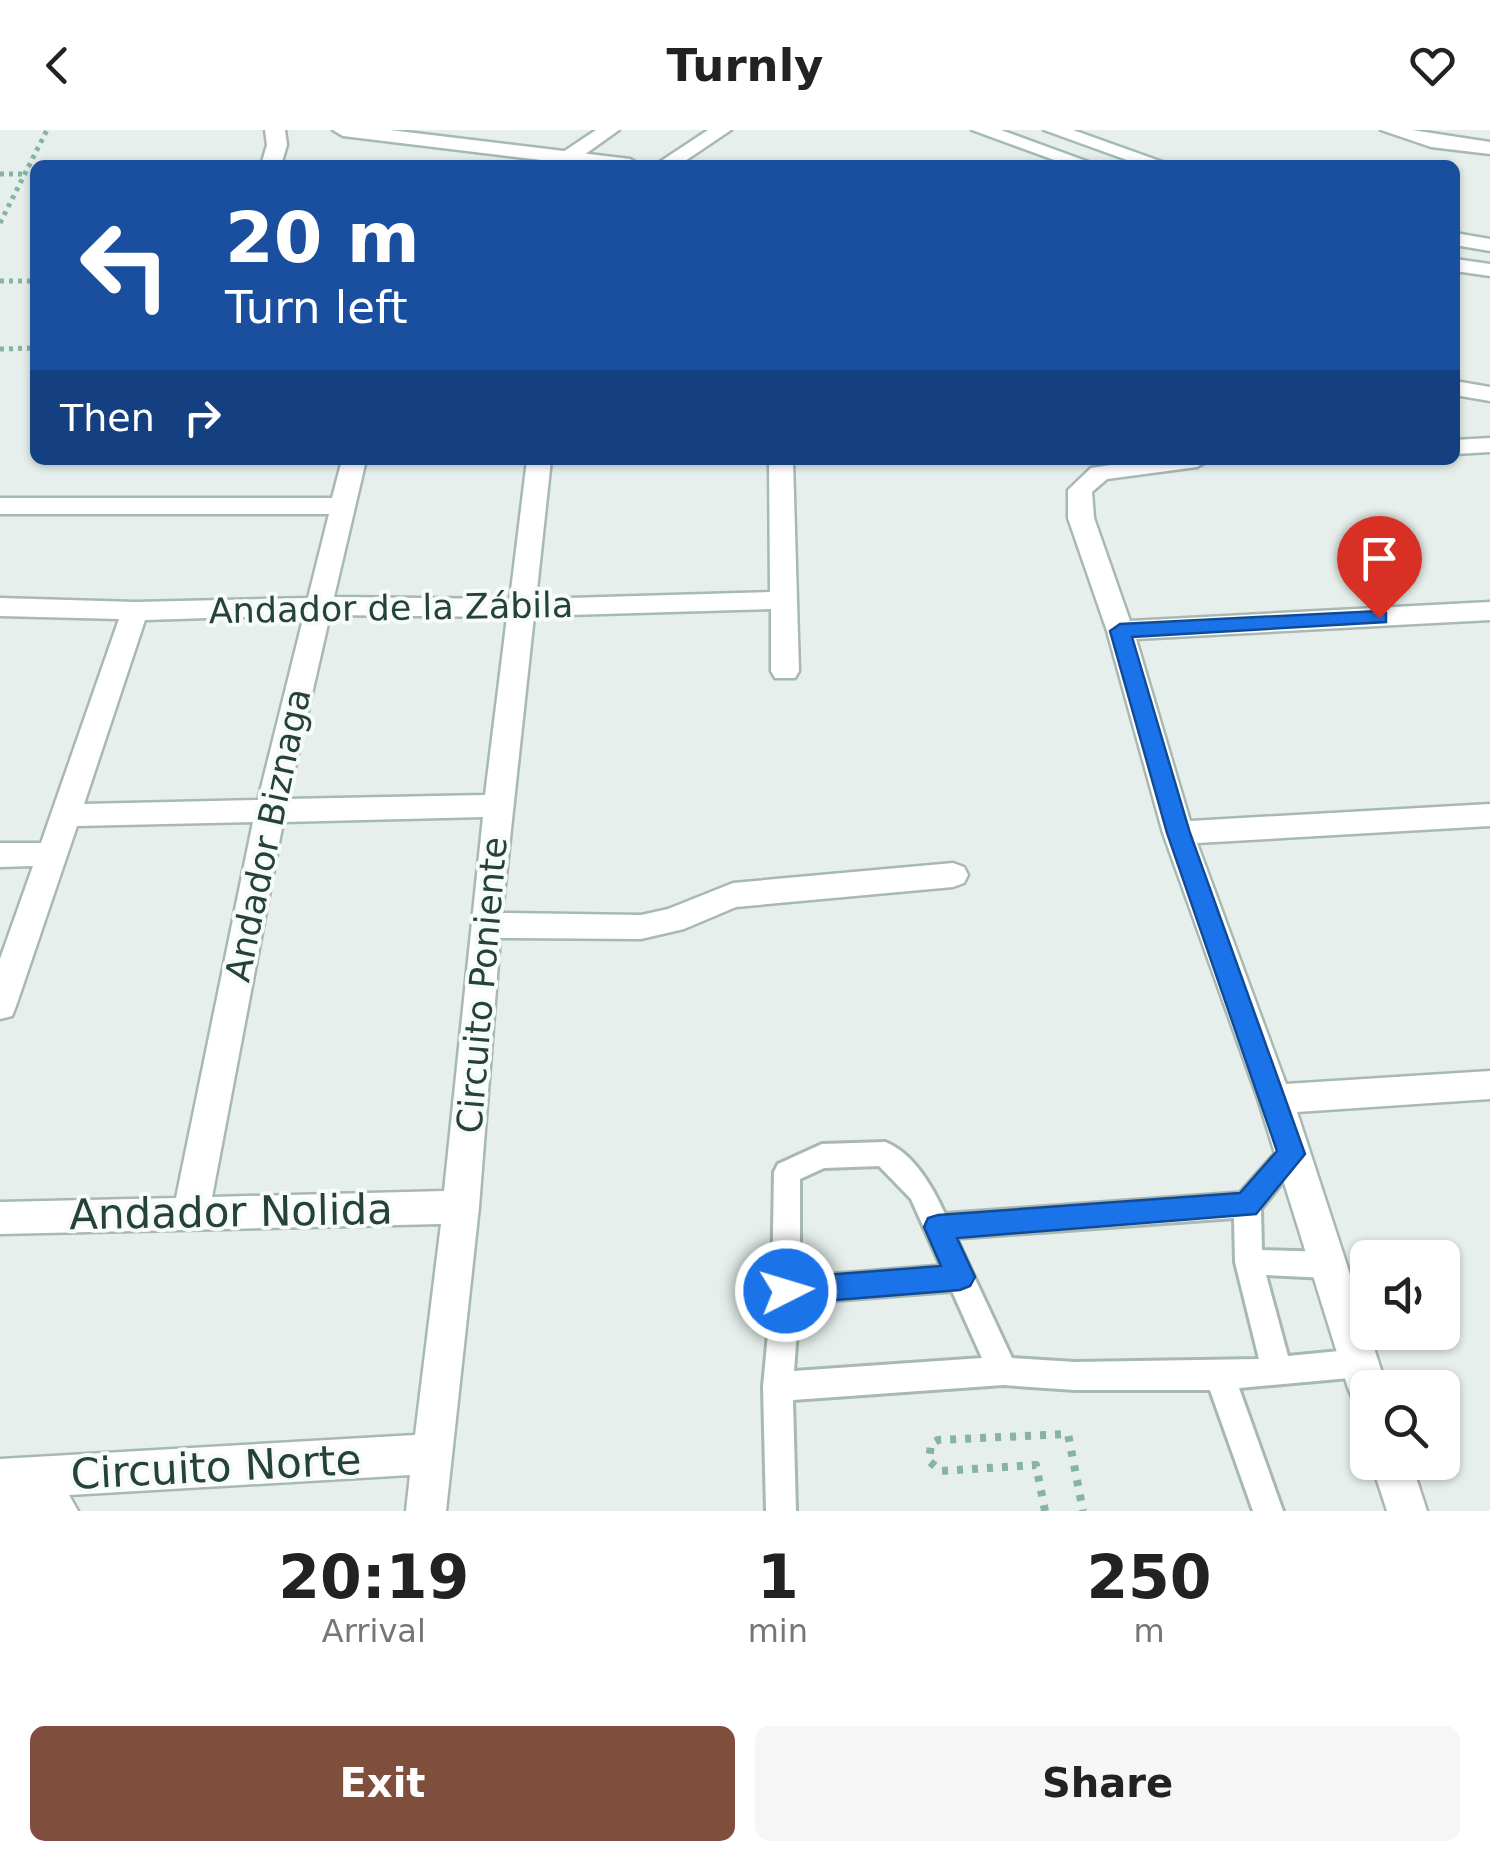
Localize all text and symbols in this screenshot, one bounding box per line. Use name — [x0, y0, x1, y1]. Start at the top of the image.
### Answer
icon: back — [30, 38, 85, 93]
icon: heart — [1405, 38, 1460, 93]
text: Turnly — [667, 39, 823, 92]
text: 20 m — [225, 197, 420, 279]
icon: left — [60, 200, 190, 330]
text: Turn left — [225, 281, 408, 334]
icon: right — [175, 390, 230, 445]
text: Then — [60, 396, 155, 440]
pin — [1337, 516, 1422, 619]
icon: arrive — [1352, 531, 1407, 586]
street label: Andador de la Zábila — [208, 585, 574, 631]
street label: Andador Biznaga — [217, 685, 319, 985]
street label: Circuito Poniente — [449, 835, 515, 1135]
street label: Andador Nolida — [69, 1185, 393, 1239]
position arrow — [734, 1239, 838, 1343]
map controls — [1350, 1240, 1460, 1480]
button: sound — [1350, 1240, 1460, 1350]
button: search — [1350, 1370, 1460, 1480]
street label: Circuito Norte — [69, 1435, 363, 1499]
text: 20:19 — [278, 1542, 469, 1612]
text: 1 — [757, 1542, 799, 1612]
text: 250 — [1086, 1542, 1212, 1612]
text: Arrival — [322, 1612, 426, 1650]
text: min — [748, 1612, 808, 1650]
text: m — [1133, 1612, 1165, 1650]
button: Exit — [30, 1726, 735, 1841]
button: Share — [755, 1726, 1460, 1841]

